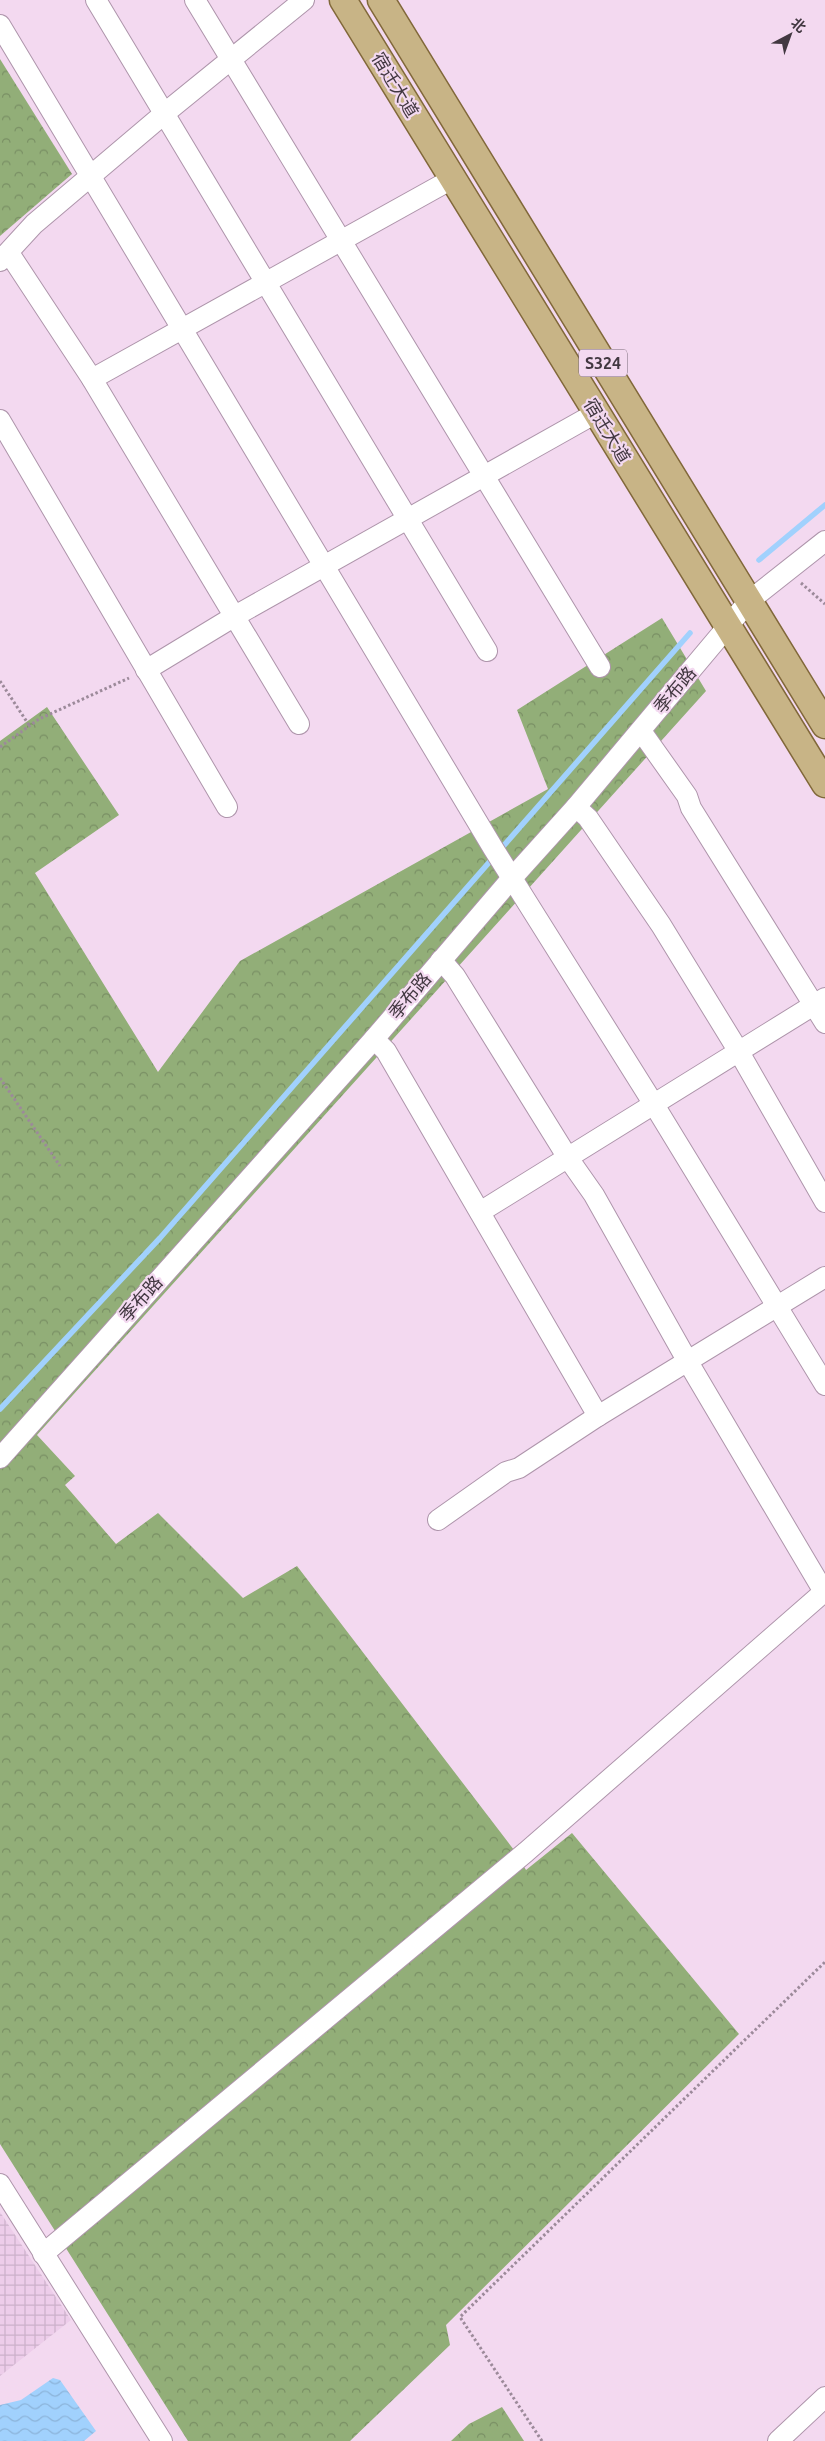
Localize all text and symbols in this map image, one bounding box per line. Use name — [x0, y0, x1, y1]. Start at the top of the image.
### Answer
north arrow — [765, 10, 815, 60]
text: 北 — [788, 15, 809, 36]
street label: 宿迁大道 — [369, 48, 423, 120]
road number: S324 — [579, 349, 627, 376]
street label: 宿迁大道 — [581, 394, 635, 466]
street label: 季布路 — [649, 662, 699, 716]
street label: 季布路 — [384, 968, 434, 1022]
street label: 季布路 — [115, 1272, 166, 1325]

